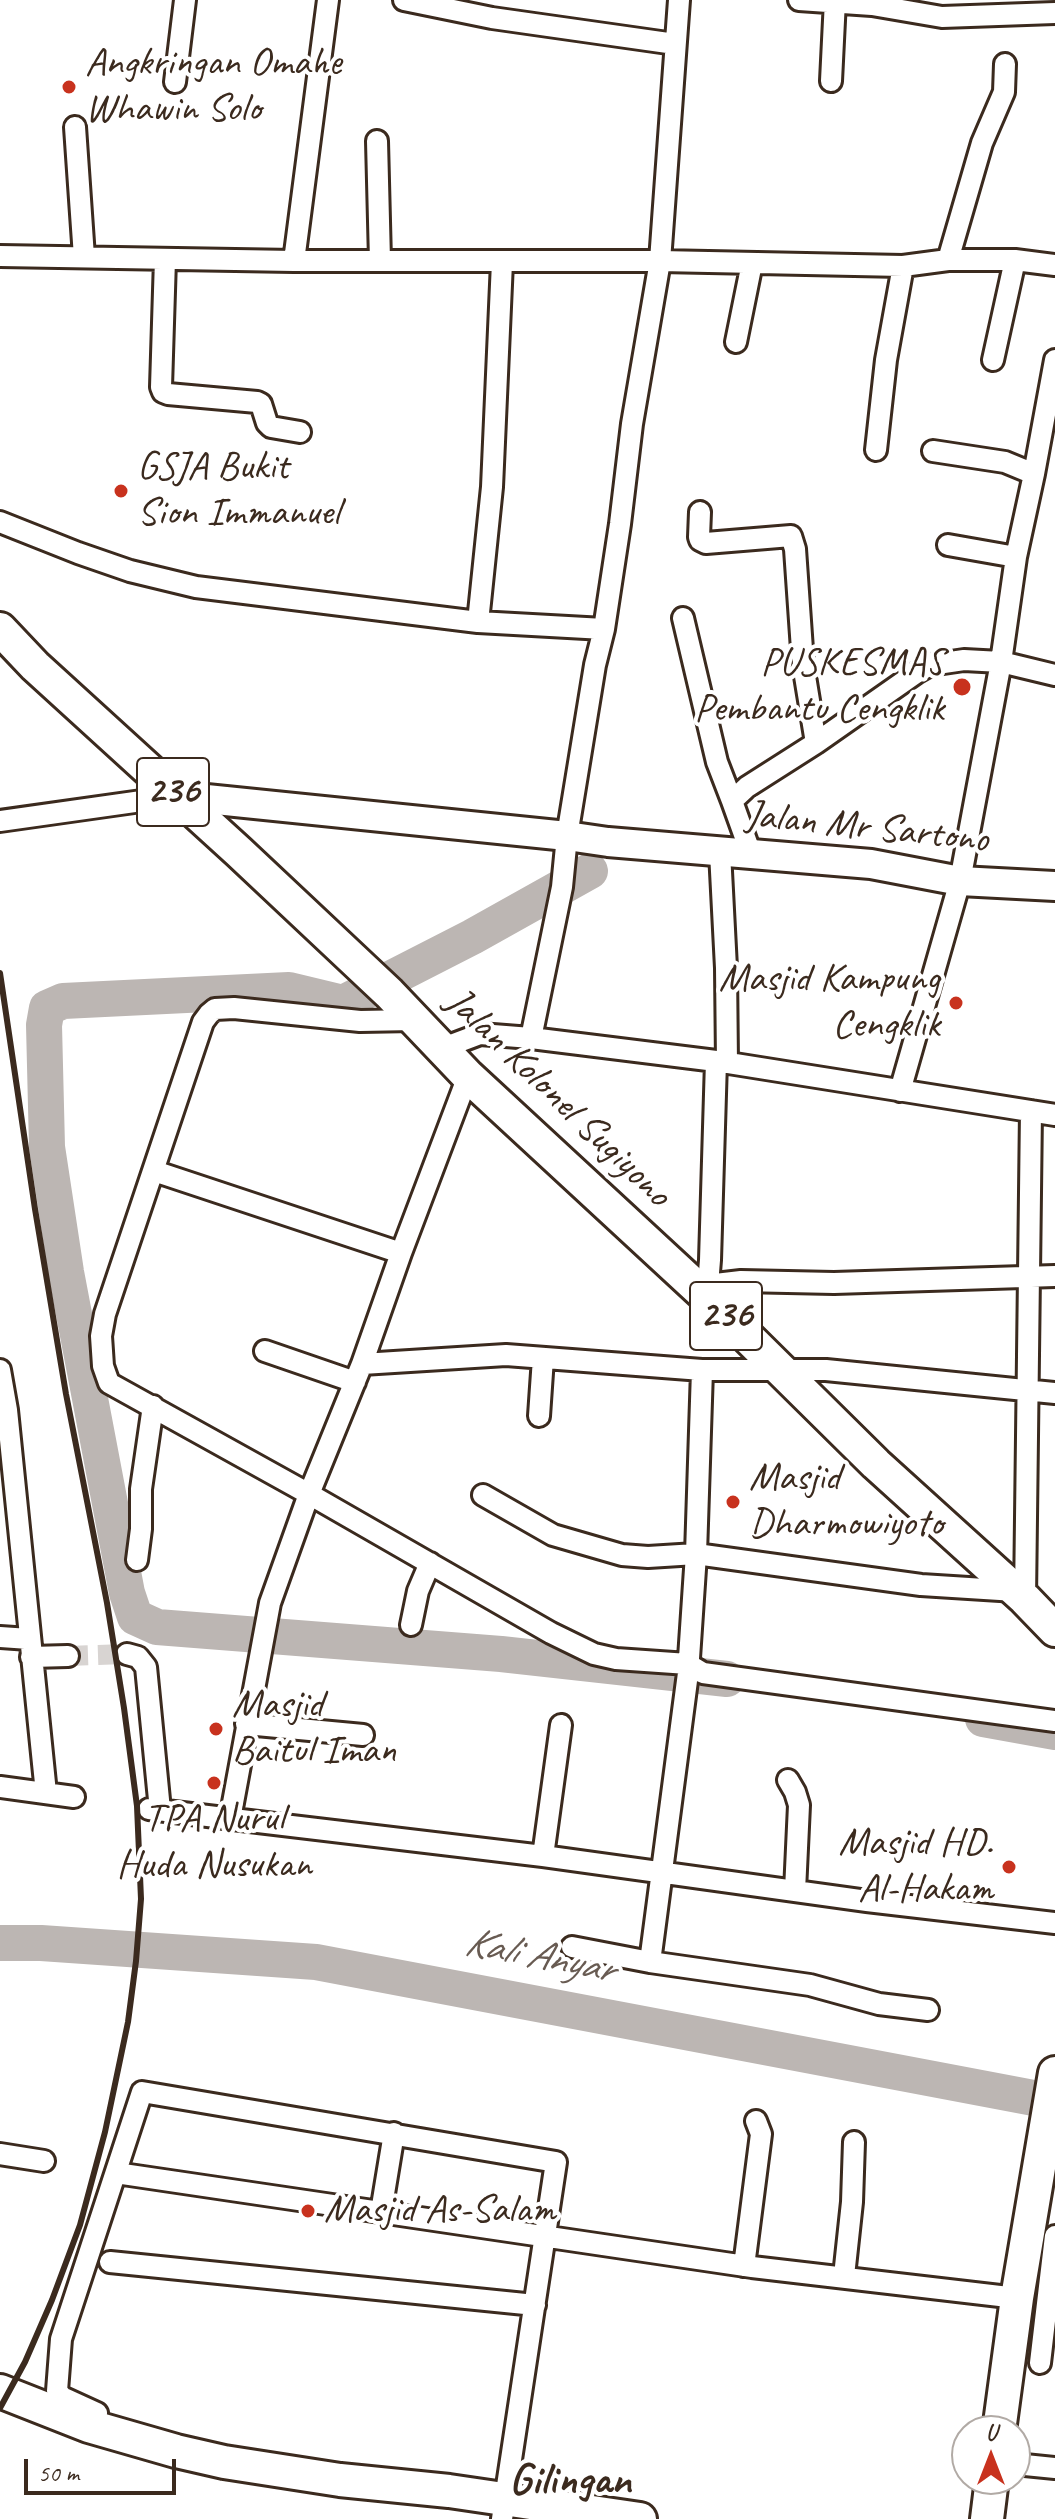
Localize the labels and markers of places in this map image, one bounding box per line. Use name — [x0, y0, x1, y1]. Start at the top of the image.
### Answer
place label: Angkringan Omahe Whawin Solo — [85, 40, 341, 134]
marker: Angkringan Omahe Whawin Solo — [60, 78, 78, 96]
place label: GSJA Bukit Sion Immanuel — [137, 444, 339, 538]
marker: GSJA Bukit Sion Immanuel — [112, 482, 130, 500]
place label: PUSKESMAS Pembantu Cengklik — [694, 640, 944, 734]
marker: PUSKESMAS Pembantu Cengklik — [951, 676, 973, 698]
place label: Masjid Kampung Cengklik — [719, 956, 940, 1050]
marker: Masjid Kampung Cengklik — [947, 994, 965, 1012]
place label: Masjid Dharmowiyoto — [749, 1455, 943, 1549]
marker: Masjid Dharmowiyoto — [724, 1493, 742, 1511]
place label: Masjid Baitul Iman — [232, 1682, 396, 1776]
marker: Masjid Baitul Iman — [207, 1720, 225, 1738]
marker: TPA Nurul Huda Nusukan — [205, 1774, 223, 1792]
place label: TPA Nurul Huda Nusukan — [117, 1796, 311, 1890]
place label: Masjid HD. Al-Hakam — [838, 1820, 993, 1914]
marker: Masjid HD. Al-Hakam — [1000, 1858, 1018, 1876]
place label: Masjid As-Salam — [324, 2187, 555, 2235]
marker: Masjid As-Salam — [299, 2202, 317, 2220]

